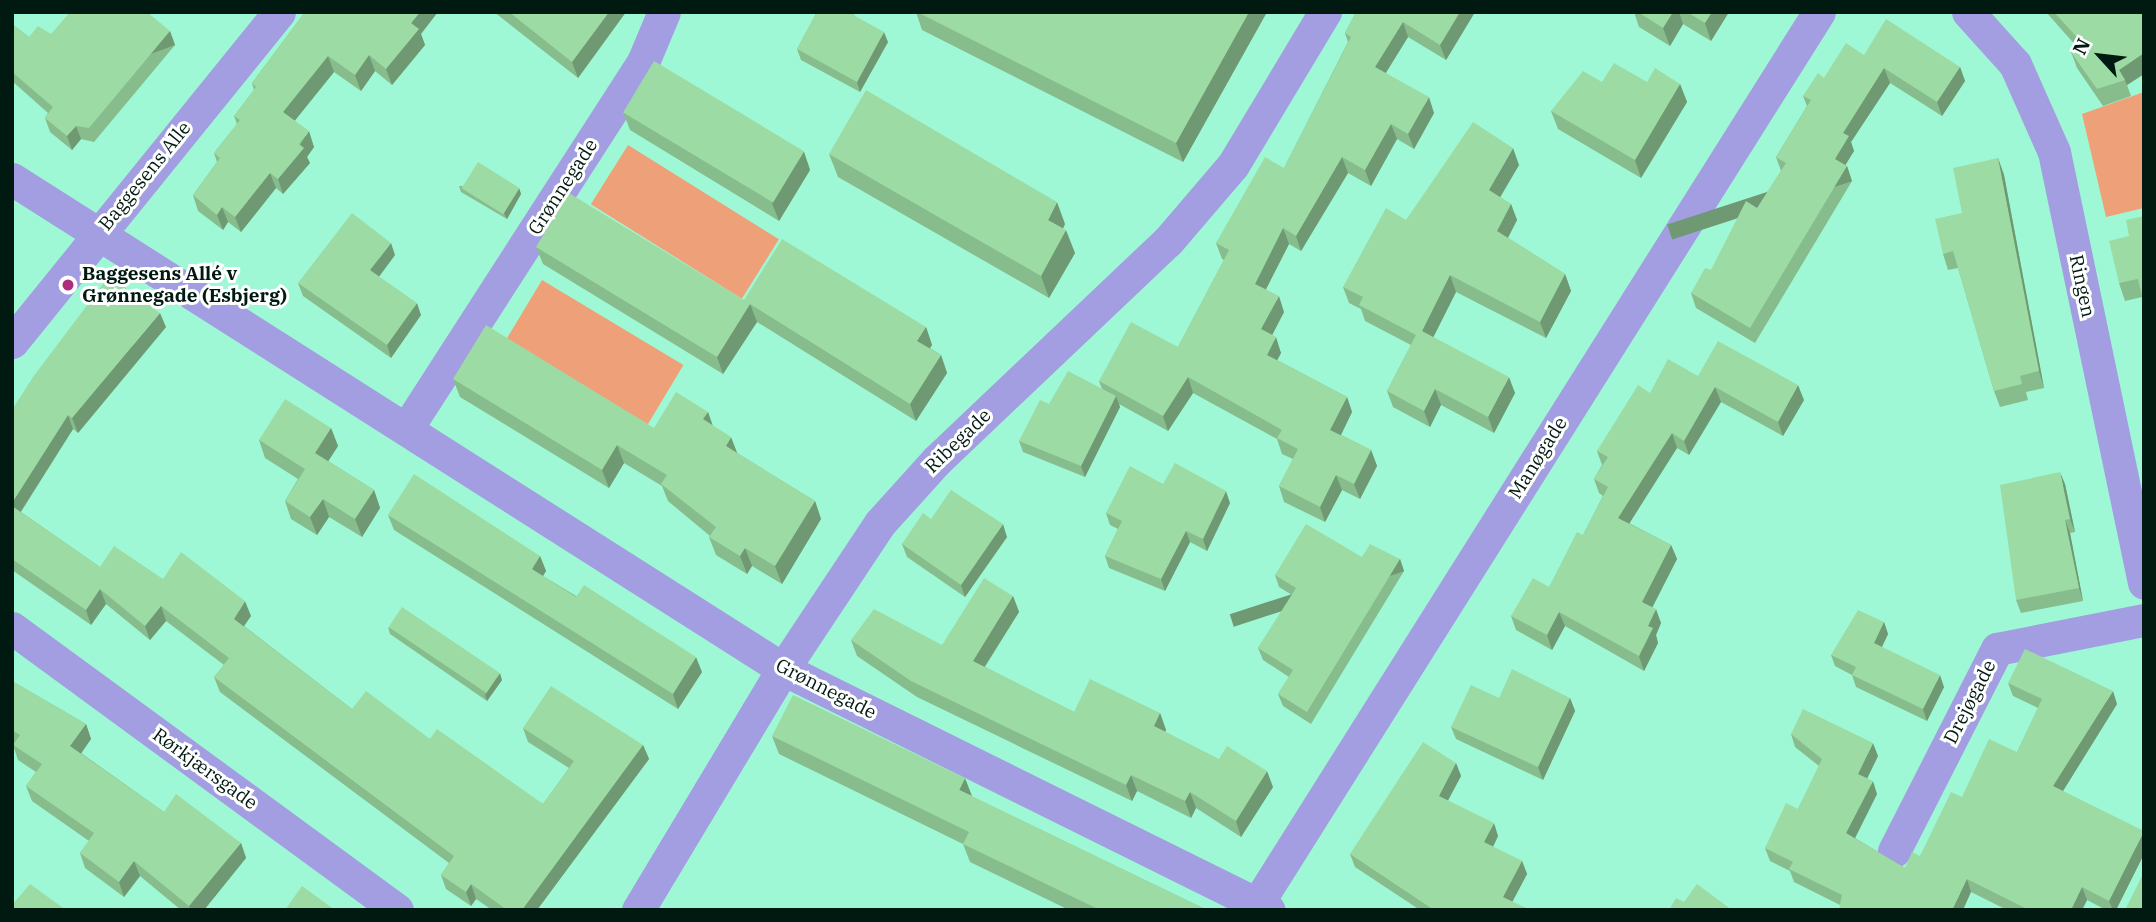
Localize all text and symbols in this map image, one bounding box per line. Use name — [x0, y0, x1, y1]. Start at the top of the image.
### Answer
north arrow — [2065, 21, 2135, 91]
text: N — [2067, 34, 2095, 59]
street label: Baggesens Alle — [94, 117, 196, 235]
street label: Grønnegade — [524, 135, 602, 239]
street label: Ringen — [2064, 253, 2100, 319]
place label: Baggesens Allé v Grønnegade (Esbjerg) — [82, 263, 287, 307]
marker: Baggesens Allé v Grønnegade (Esbjerg) — [60, 277, 76, 293]
street label: Ribegade — [920, 404, 996, 478]
street label: Manøgade — [1504, 413, 1572, 503]
street label: Grønnegade — [772, 654, 880, 724]
street label: Drejøgade — [1939, 656, 2001, 748]
street label: Rørkjærsgade — [148, 723, 262, 815]

